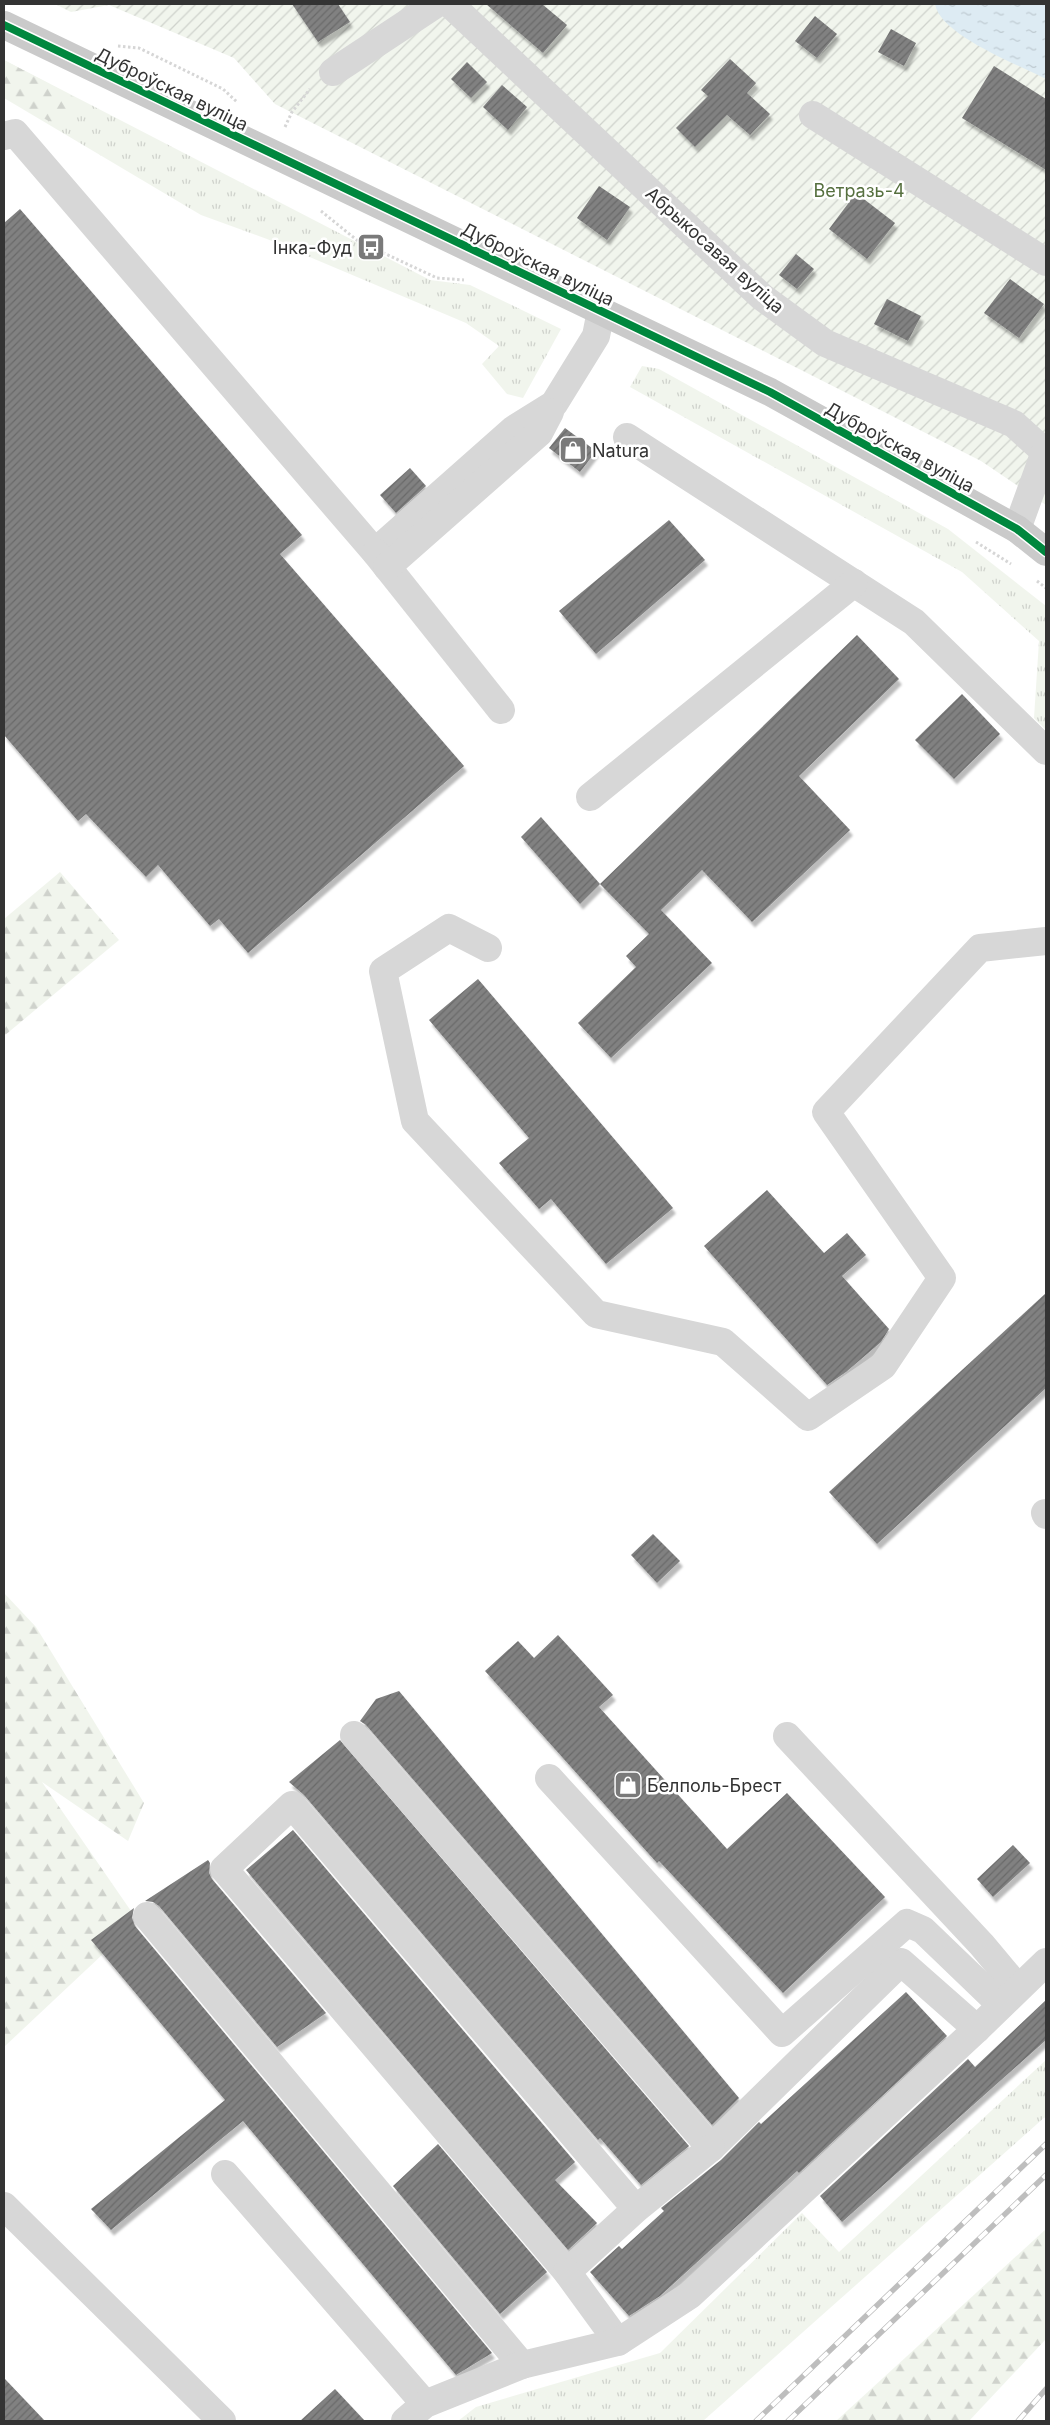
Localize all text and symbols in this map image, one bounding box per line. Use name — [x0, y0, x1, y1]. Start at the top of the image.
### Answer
street label: Дуброўская вуліца — [92, 43, 252, 135]
park label: Ветразь-4 — [813, 180, 905, 201]
street label: Абрыкосавая вуліца — [642, 183, 788, 317]
street label: Дуброўская вуліца — [458, 218, 618, 310]
bus stop icon: Інка-Фуд — [356, 232, 386, 262]
place label: Інка-Фуд — [273, 237, 352, 258]
street label: Дуброўская вуліца — [822, 397, 978, 497]
shop icon: Natura — [558, 435, 588, 465]
place label: Natura — [592, 440, 649, 461]
shop icon: Белполь-Брест — [613, 1770, 643, 1800]
place label: Белполь-Брест — [647, 1775, 782, 1796]

